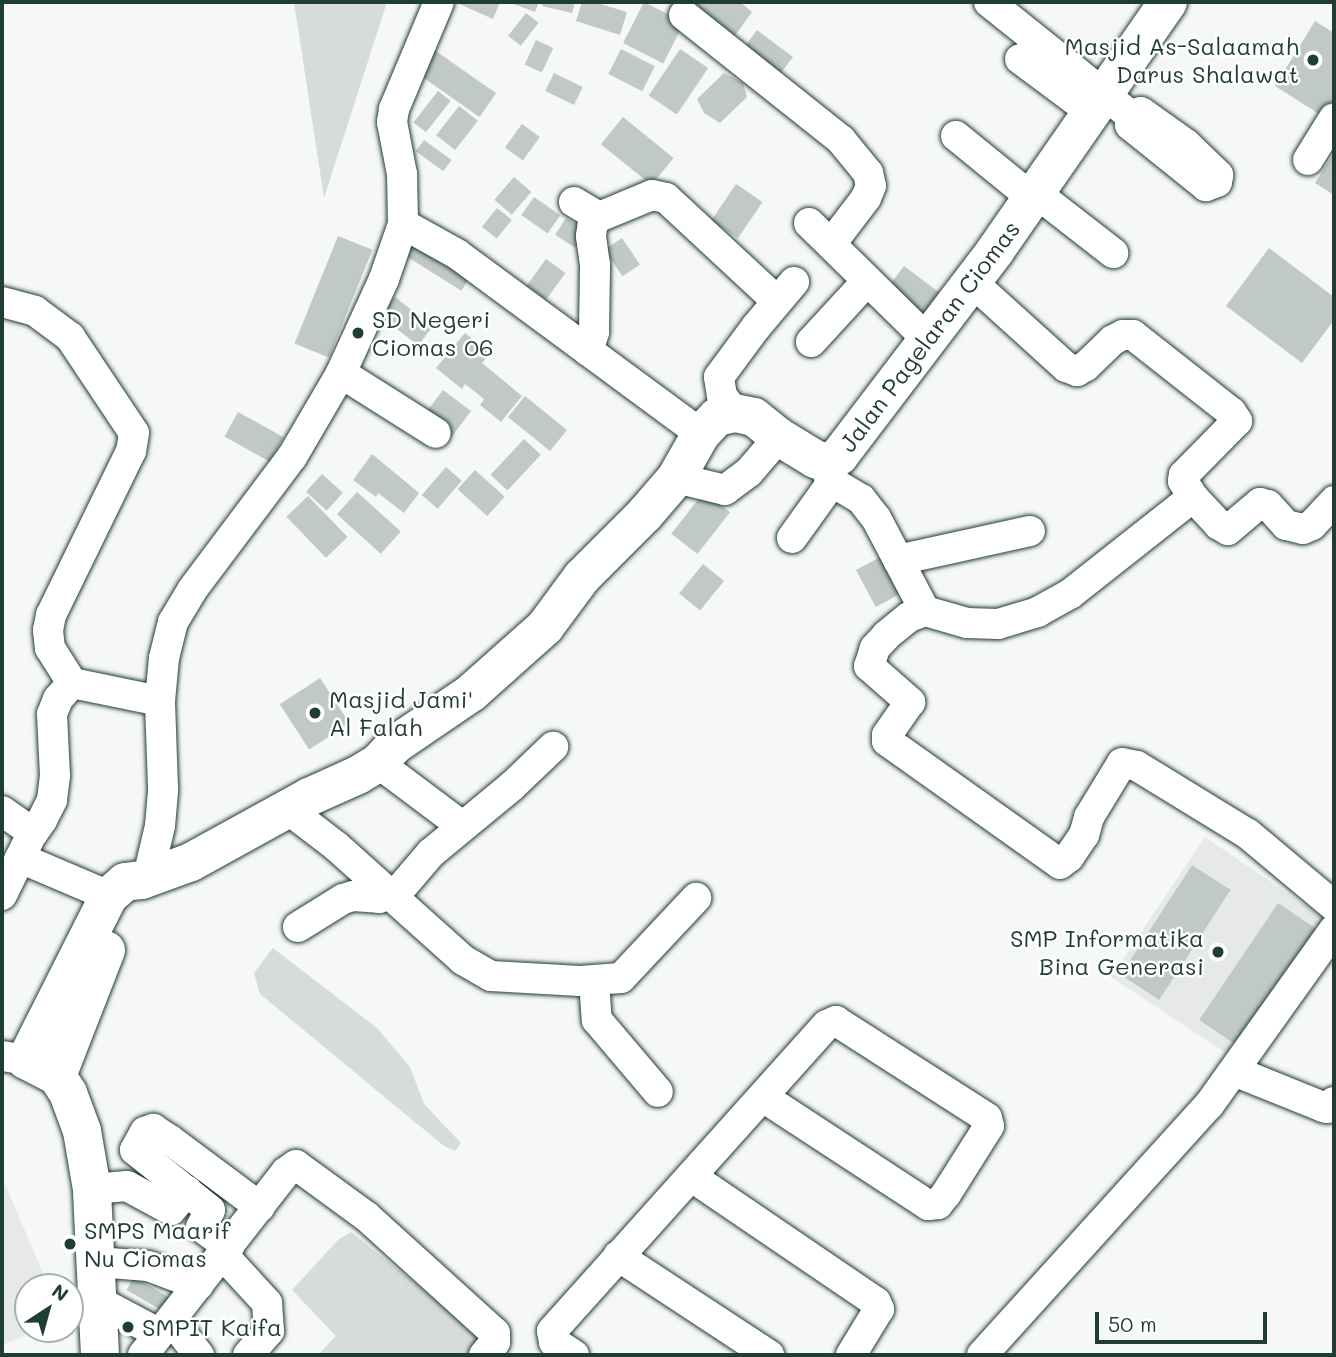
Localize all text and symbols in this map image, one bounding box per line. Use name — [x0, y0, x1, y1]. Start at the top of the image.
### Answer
place label: Masjid As-Salaamah Darus Shalawat — [1065, 32, 1299, 88]
marker: Masjid As-Salaamah Darus Shalawat — [1305, 52, 1321, 68]
street label: Jalan Pagelaran Ciomas — [833, 215, 1025, 457]
place label: SD Negeri Ciomas 06 — [372, 305, 493, 361]
marker: SD Negeri Ciomas 06 — [350, 325, 366, 341]
place label: Masjid Jami' Al Falah — [329, 685, 473, 741]
marker: Masjid Jami' Al Falah — [307, 705, 323, 721]
place label: SMP Informatika Bina Generasi — [1010, 924, 1204, 980]
marker: SMP Informatika Bina Generasi — [1210, 944, 1226, 960]
place label: SMPS Maarif Nu Ciomas — [84, 1216, 230, 1272]
marker: SMPS Maarif Nu Ciomas — [62, 1236, 78, 1252]
north arrow — [14, 1273, 84, 1343]
text: N — [47, 1278, 74, 1307]
scale bar — [1098, 1298, 1270, 1342]
text: 50 m — [1108, 1310, 1157, 1337]
place label: SMPIT Kaifa — [142, 1313, 282, 1341]
marker: SMPIT Kaifa — [120, 1319, 136, 1335]

